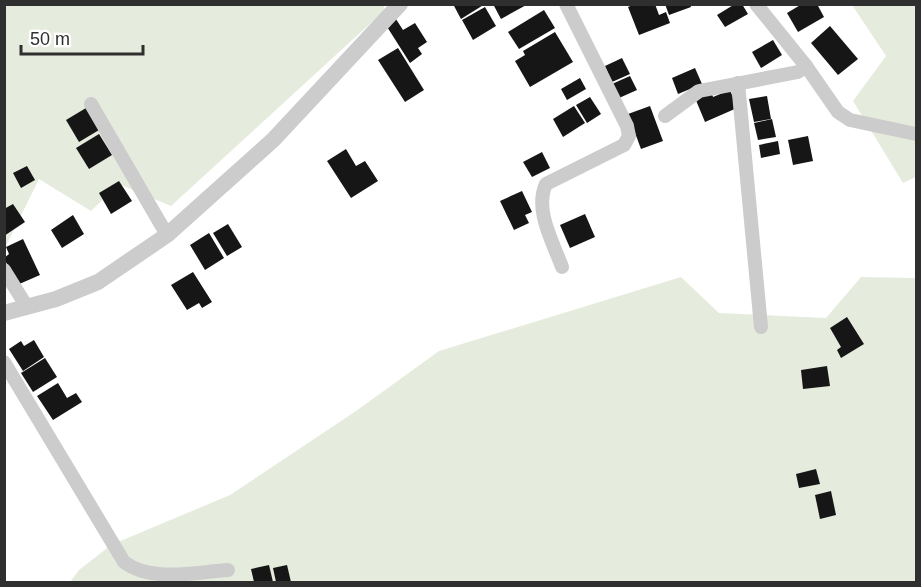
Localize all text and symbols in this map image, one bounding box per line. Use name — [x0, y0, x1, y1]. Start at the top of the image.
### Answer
scale bar — [21, 18, 142, 56]
text: 50 m — [30, 29, 70, 49]

